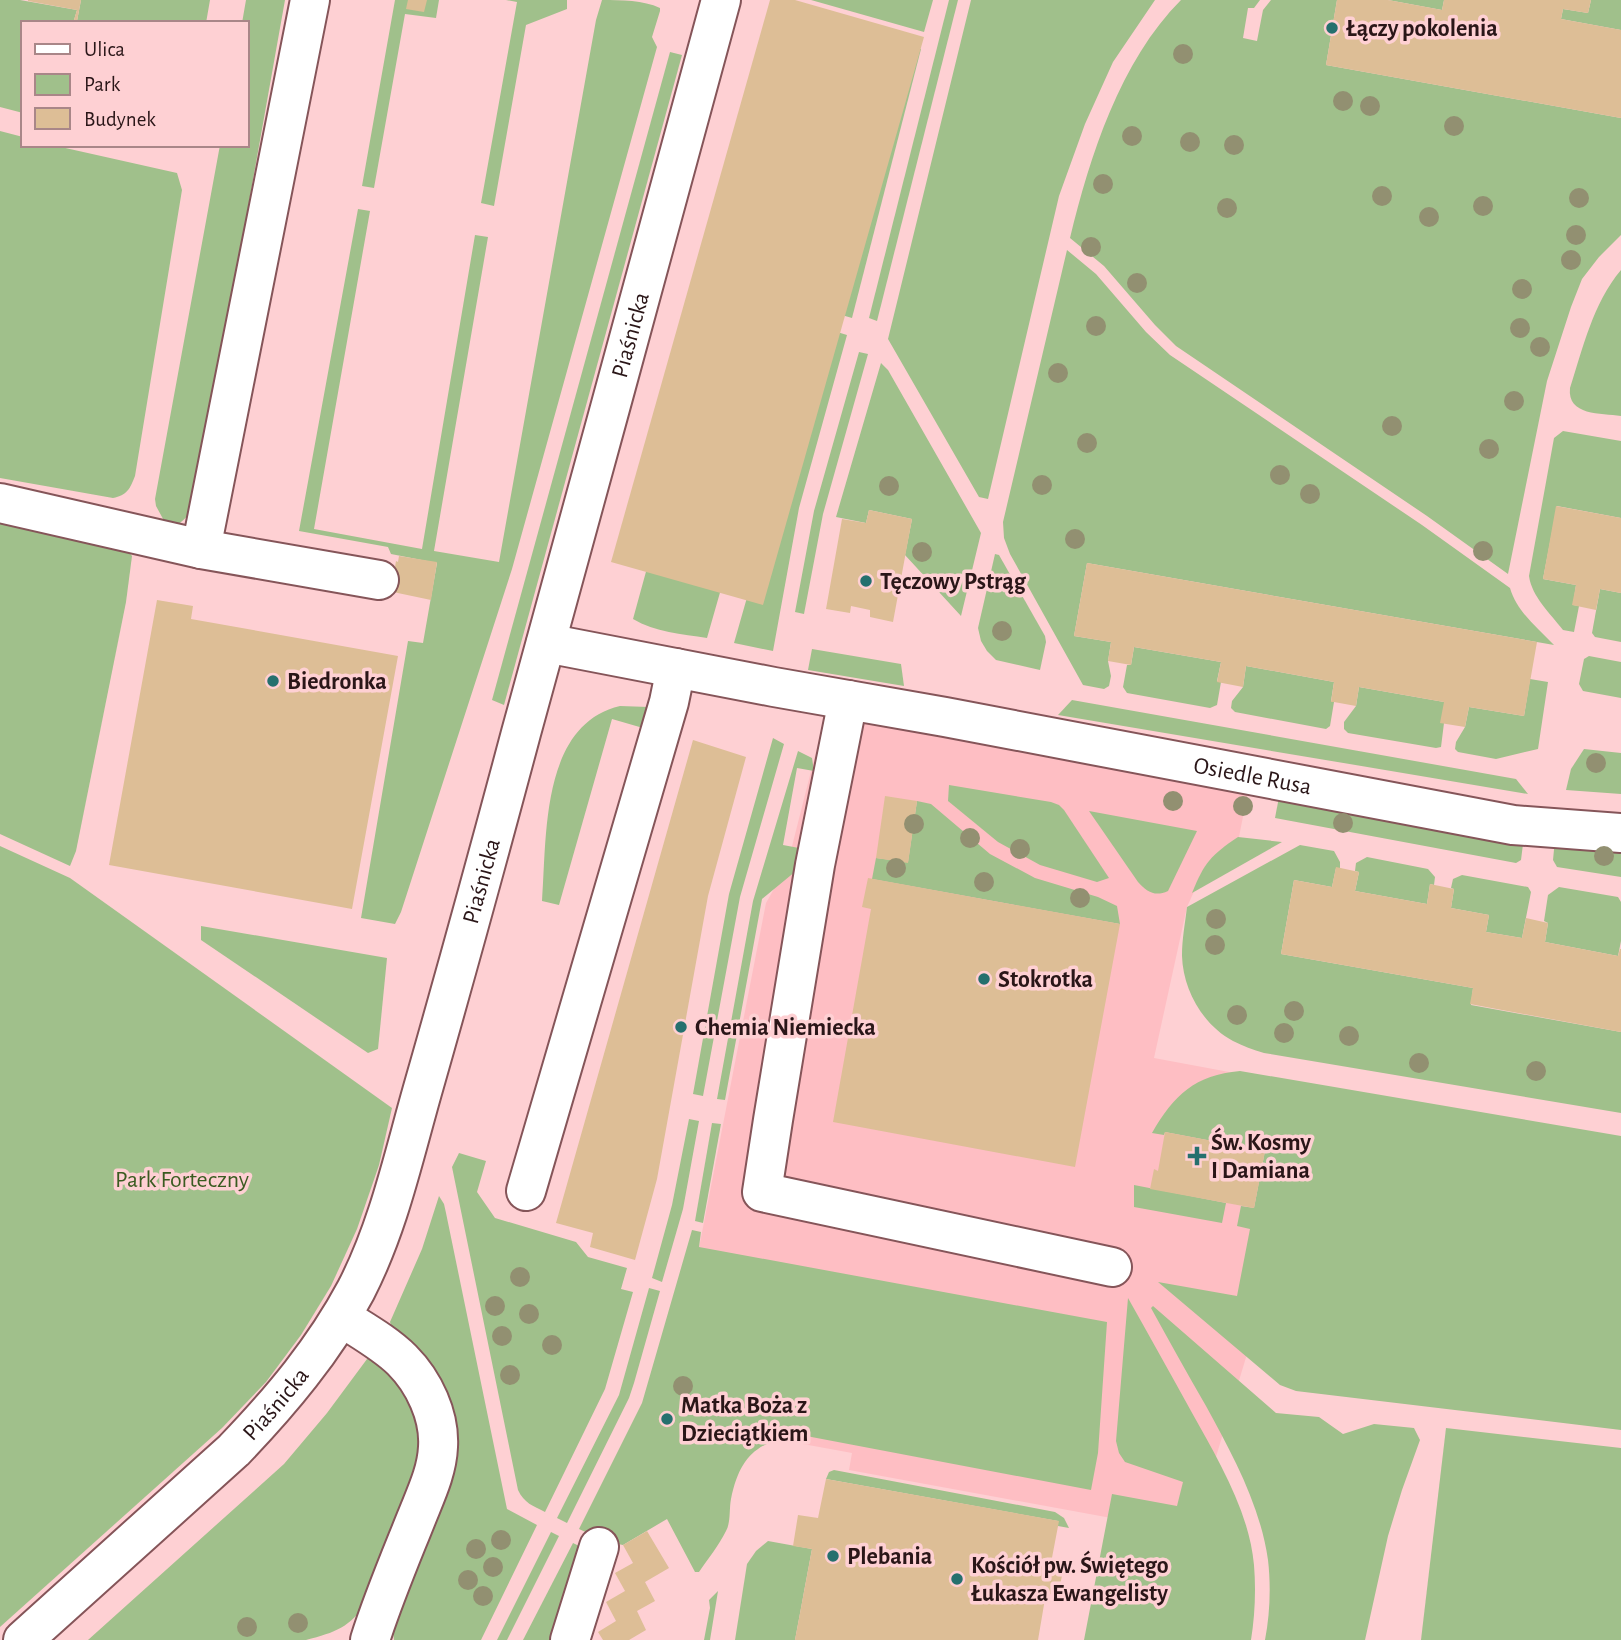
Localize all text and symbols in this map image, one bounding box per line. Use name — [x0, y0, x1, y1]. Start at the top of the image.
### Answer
place label: Łączy pokolenia — [1345, 17, 1498, 41]
marker: Łączy pokolenia — [1324, 20, 1340, 36]
legend — [21, 21, 248, 147]
text: Ulica — [84, 39, 125, 60]
text: Park — [84, 74, 121, 95]
text: Budynek — [84, 109, 156, 130]
street label: Piaśnicka — [608, 290, 654, 380]
place label: Tęczowy Pstrąg — [880, 570, 1027, 594]
marker: Tęczowy Pstrąg — [858, 573, 874, 589]
place label: Biedronka — [287, 670, 387, 694]
marker: Biedronka — [265, 673, 281, 689]
street label: Osiedle Rusa — [1192, 754, 1313, 799]
street label: Piaśnicka — [459, 836, 505, 927]
place label: Stokrotka — [998, 968, 1093, 992]
marker: Stokrotka — [976, 971, 992, 987]
place label: Chemia Niemiecka — [695, 1016, 876, 1040]
marker: Chemia Niemiecka — [673, 1019, 689, 1035]
place label: Św. Kosmy I Damiana — [1211, 1127, 1311, 1183]
marker: Św. Kosmy I Damiana — [1189, 1148, 1205, 1164]
park label: Park Forteczny — [115, 1168, 249, 1192]
street label: Piaśnicka — [239, 1364, 314, 1445]
place label: Matka Boża z Dzieciątkiem — [681, 1394, 809, 1446]
marker: Matka Boża z Dzieciątkiem — [659, 1411, 675, 1427]
place label: Plebania — [847, 1545, 932, 1569]
marker: Plebania — [825, 1548, 841, 1564]
place label: Kościół pw. Świętego Łukasza Ewangelisty — [970, 1550, 1169, 1606]
marker: Kościół pw. Świętego Łukasza Ewangelisty — [949, 1571, 965, 1587]

